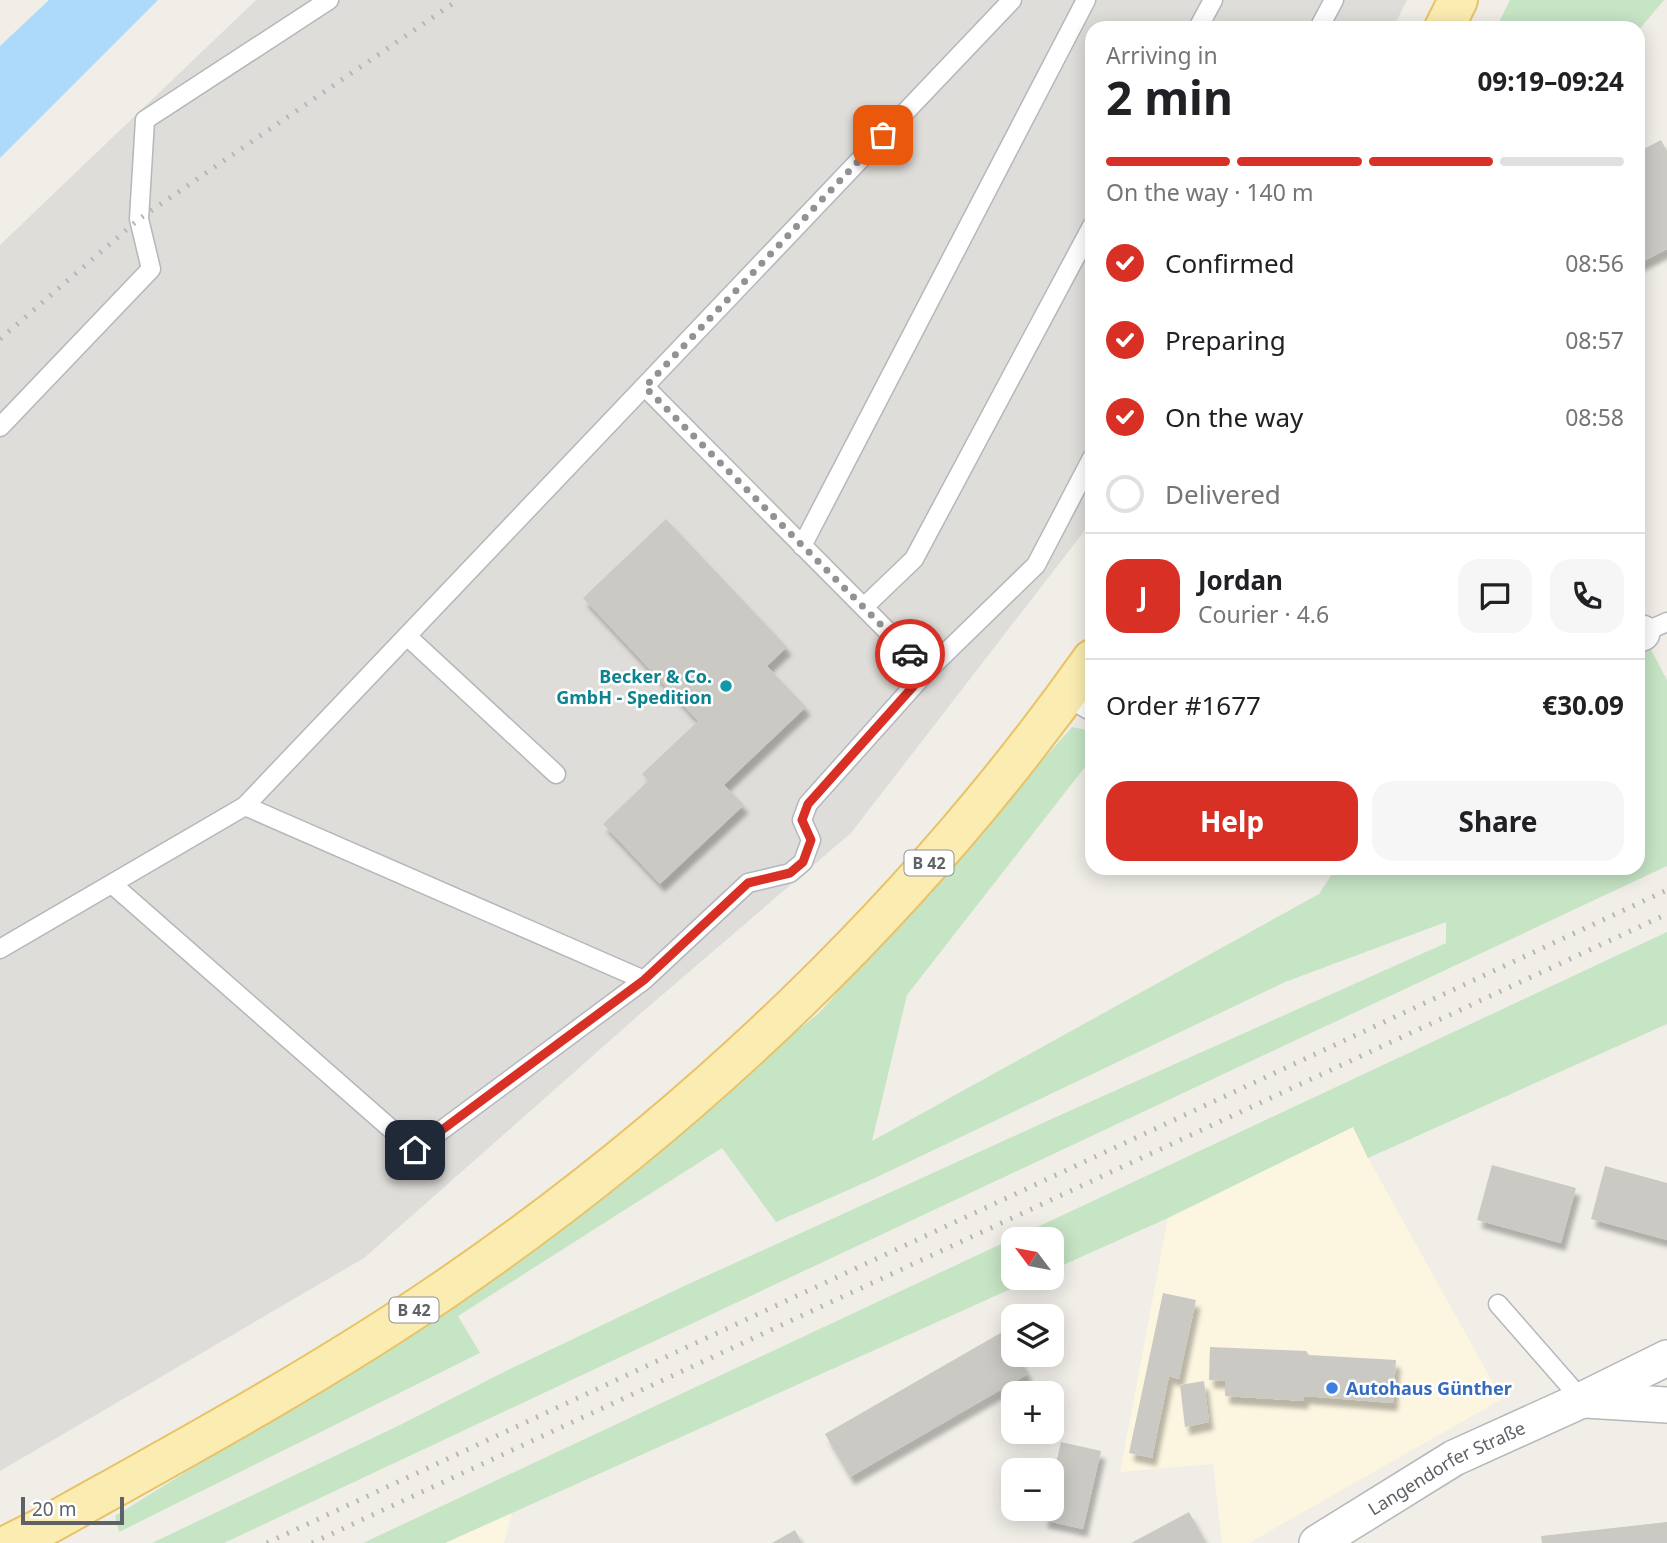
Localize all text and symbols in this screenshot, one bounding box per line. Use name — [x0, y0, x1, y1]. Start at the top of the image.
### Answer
text: Arriving in — [1106, 39, 1218, 71]
text: 09:19–09:24 — [1477, 63, 1624, 99]
text: 2 min — [1106, 66, 1233, 128]
pin — [853, 105, 913, 165]
icon: bag — [864, 116, 902, 154]
text: On the way · 140 m — [1106, 176, 1313, 208]
icon: check — [1106, 244, 1144, 282]
text: Confirmed — [1165, 245, 1295, 281]
text: 08:56 — [1565, 247, 1624, 279]
icon: check — [1106, 321, 1144, 359]
text: Preparing — [1165, 322, 1286, 358]
text: 08:57 — [1565, 324, 1624, 356]
icon: check — [1106, 398, 1144, 436]
text: On the way — [1165, 399, 1303, 435]
text: 08:58 — [1565, 401, 1624, 433]
text: Delivered — [1165, 476, 1281, 512]
button: chat — [1458, 559, 1532, 633]
button: phone — [1550, 559, 1624, 633]
text: Jordan — [1198, 562, 1283, 598]
text: J — [1139, 578, 1147, 614]
text: Courier · 4.6 — [1198, 598, 1329, 630]
courier — [875, 619, 945, 689]
icon: car — [891, 635, 929, 673]
place label: Becker & Co. GmbH - Spedition — [556, 664, 712, 709]
marker: Becker & Co. GmbH - Spedition — [718, 678, 734, 694]
text: Order #1677 — [1106, 687, 1261, 723]
text: €30.09 — [1542, 687, 1624, 723]
button: Help — [1106, 781, 1358, 861]
button: Share — [1372, 781, 1624, 861]
road number: B 42 — [904, 850, 954, 876]
pin — [385, 1120, 445, 1180]
icon: home — [396, 1131, 434, 1169]
north arrow — [1001, 1227, 1064, 1290]
map controls — [1001, 1227, 1064, 1521]
road number: B 42 — [390, 1298, 438, 1322]
button: layers — [1001, 1304, 1064, 1367]
place label: Autohaus Günther — [1346, 1376, 1512, 1400]
marker: Autohaus Günther — [1324, 1380, 1340, 1396]
button: + — [1001, 1381, 1064, 1444]
street label: Langendorfer Straße — [1363, 1415, 1529, 1521]
button: − — [1001, 1458, 1064, 1521]
scale bar — [21, 1494, 124, 1526]
text: 20 m — [32, 1496, 76, 1522]

